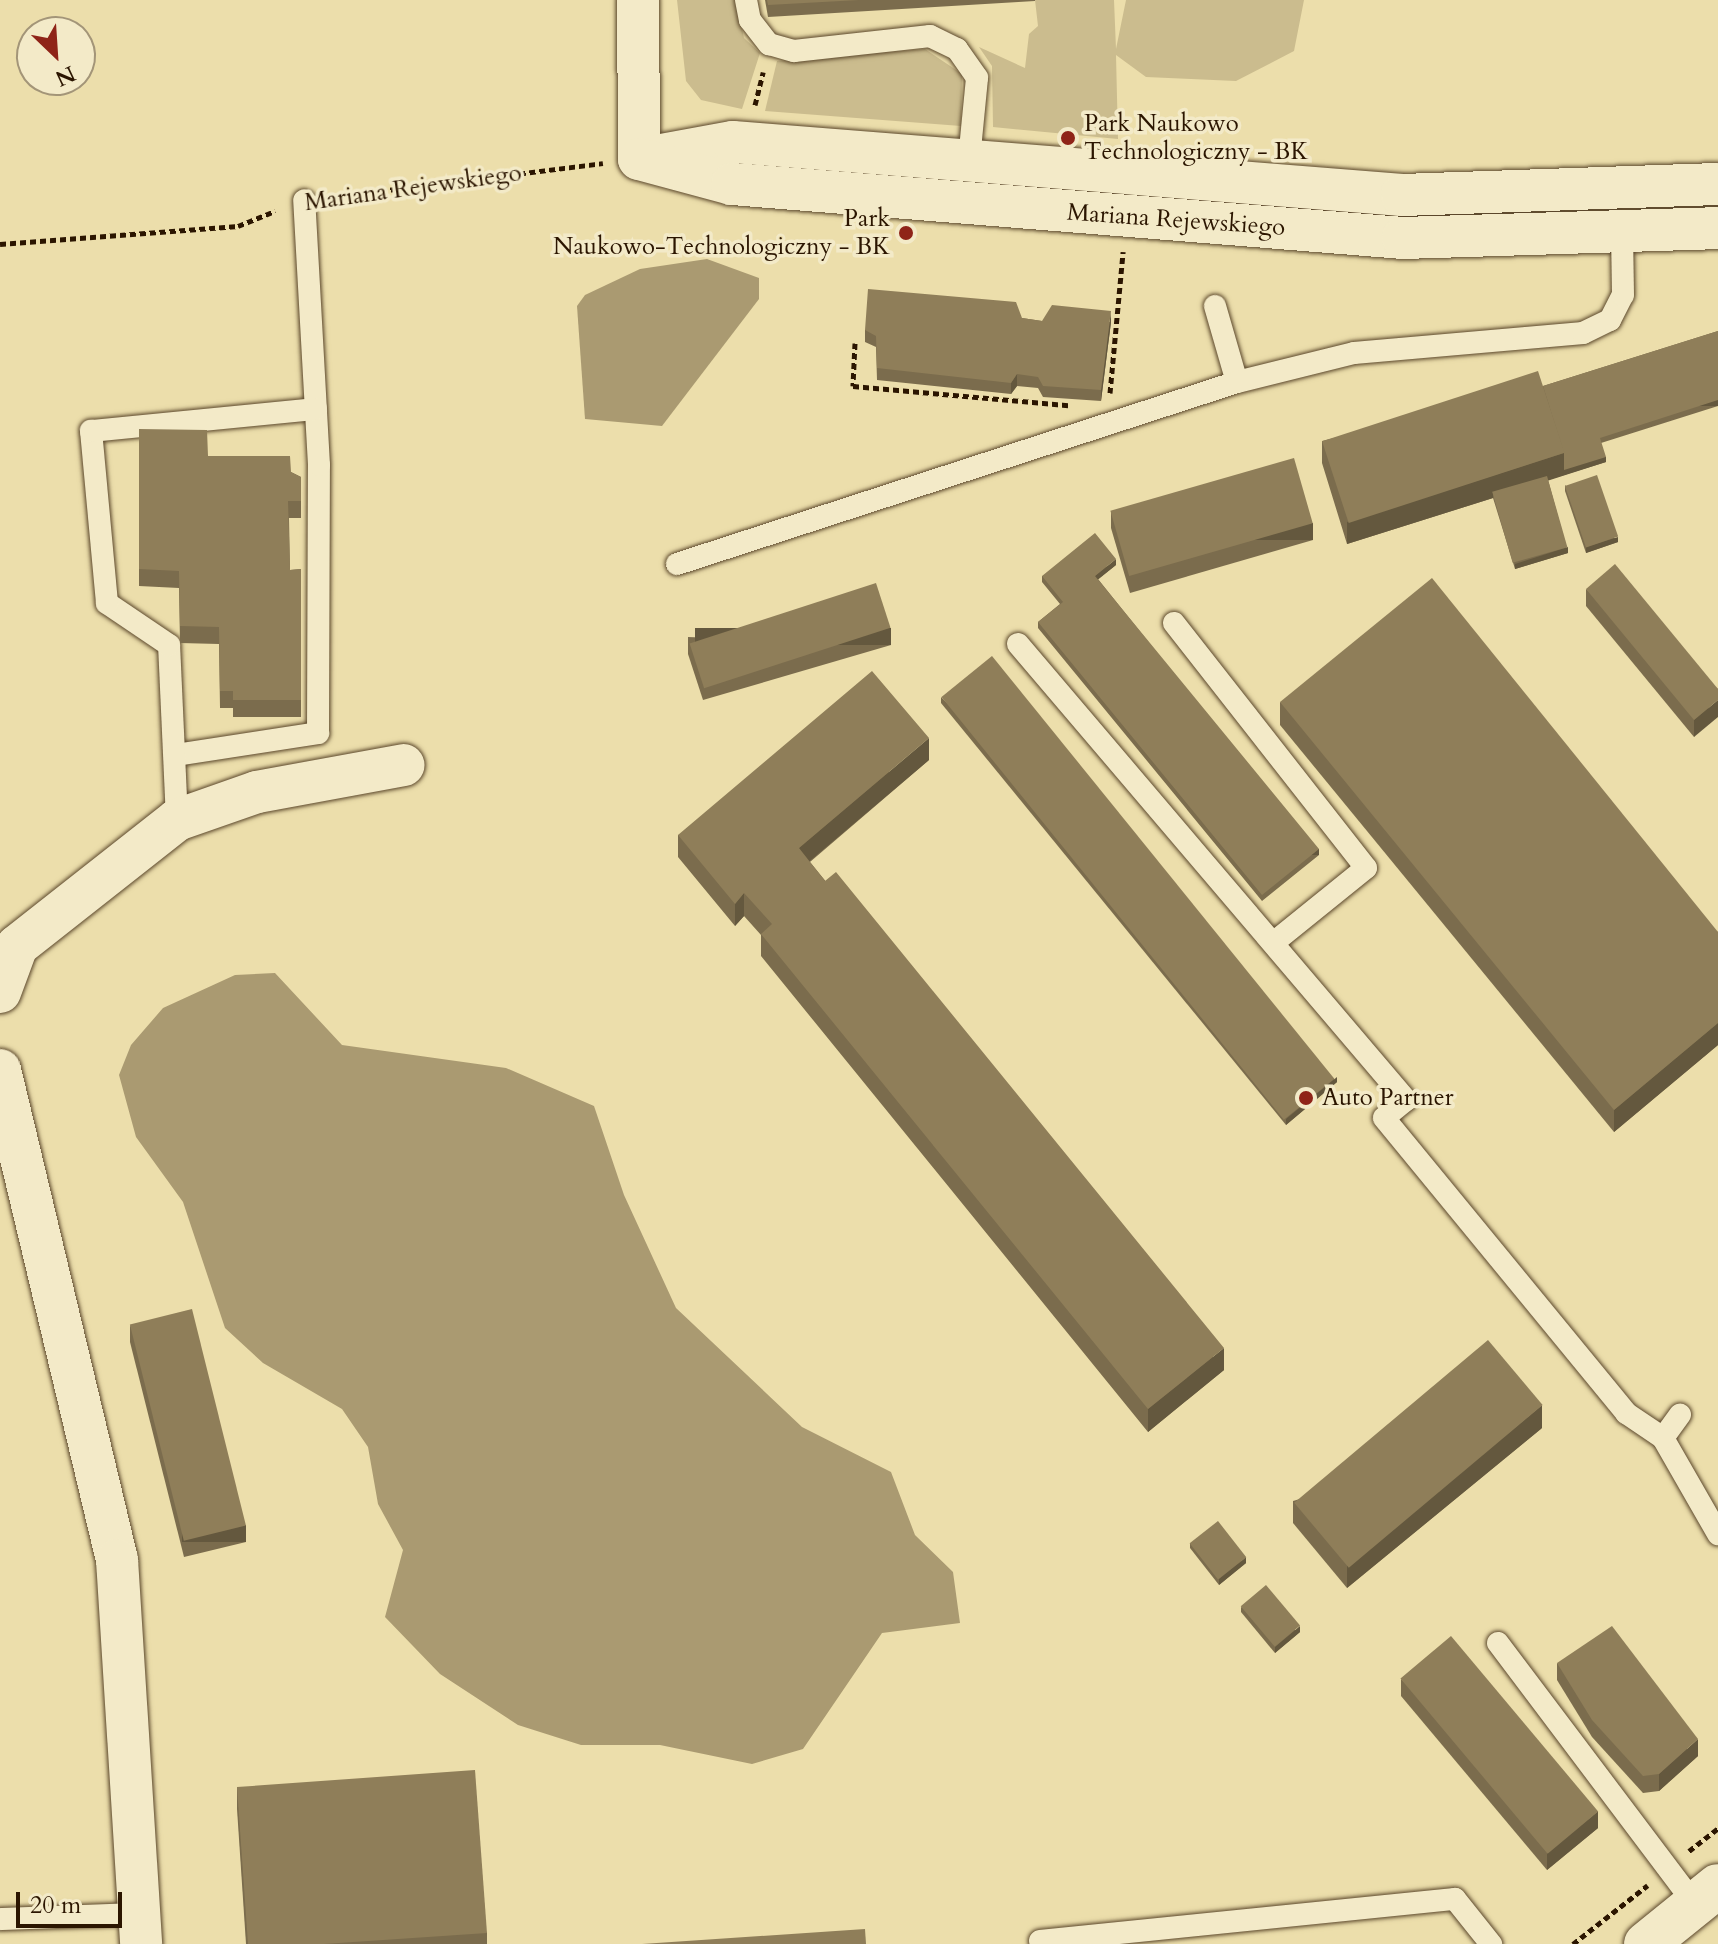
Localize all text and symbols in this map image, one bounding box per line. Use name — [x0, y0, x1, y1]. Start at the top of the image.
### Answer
north arrow — [16, 16, 96, 96]
text: N — [50, 58, 80, 94]
place label: Park Naukowo Technologiczny - BK — [1084, 110, 1308, 166]
marker: Park Naukowo Technologiczny - BK — [1059, 129, 1077, 147]
street label: Mariana Rejewskiego — [303, 159, 523, 217]
street label: Mariana Rejewskiego — [1066, 198, 1286, 242]
place label: Park Naukowo-Technologiczny - BK — [553, 205, 890, 261]
marker: Park Naukowo-Technologiczny - BK — [897, 224, 915, 242]
place label: Auto Partner — [1322, 1084, 1453, 1112]
marker: Auto Partner — [1297, 1089, 1315, 1107]
scale bar — [20, 1876, 126, 1926]
text: 20 m — [30, 1889, 81, 1922]

